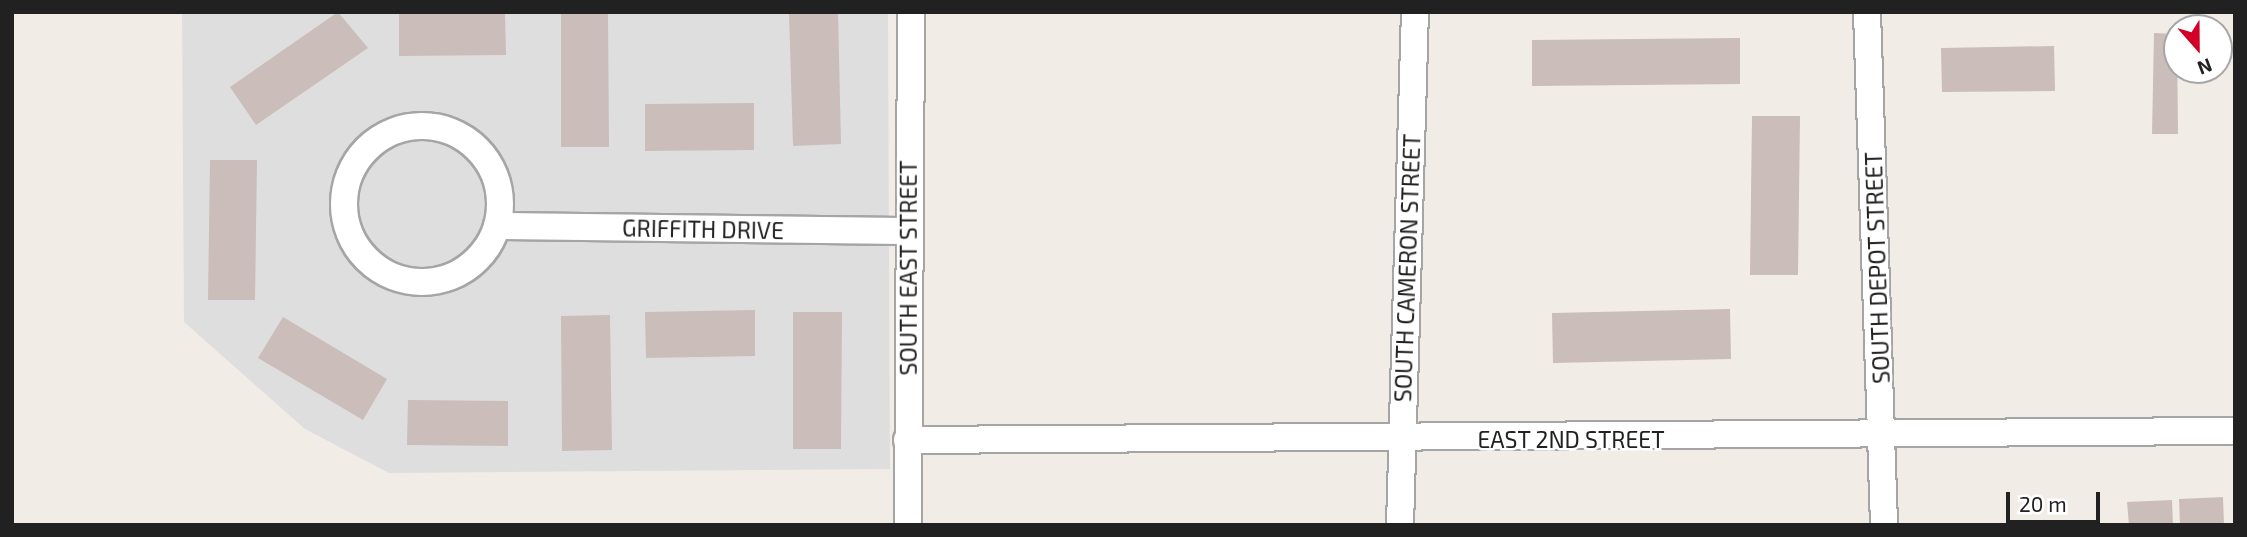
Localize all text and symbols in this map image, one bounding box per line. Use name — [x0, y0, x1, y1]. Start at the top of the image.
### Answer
north arrow — [2163, 14, 2233, 84]
text: N — [2194, 54, 2216, 80]
street label: SOUTH CAMERON STREET — [1389, 133, 1425, 403]
street label: SOUTH DEPOT STREET — [1859, 151, 1895, 385]
street label: SOUTH EAST STREET — [894, 160, 922, 376]
street label: GRIFFITH DRIVE — [622, 214, 784, 244]
street label: EAST 2ND STREET — [1477, 425, 1665, 453]
scale bar — [2009, 477, 2104, 522]
text: 20 m — [2019, 491, 2067, 516]

